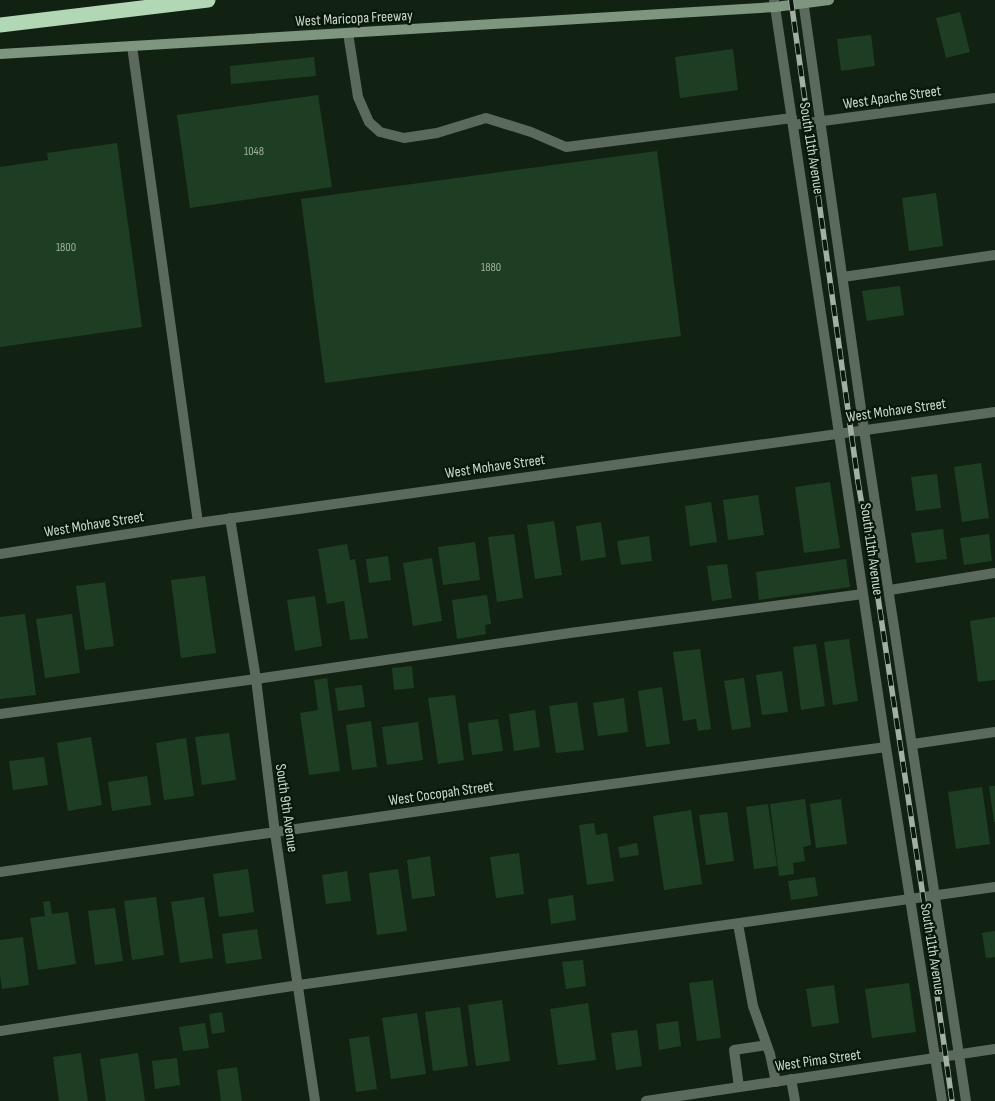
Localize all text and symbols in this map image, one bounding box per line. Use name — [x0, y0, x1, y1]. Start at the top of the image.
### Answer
street label: West Maricopa Freeway — [295, 6, 413, 31]
street label: West Apache Street — [842, 81, 943, 114]
street label: South 11th Avenue — [795, 101, 828, 195]
house number: 1048 — [244, 144, 264, 159]
house number: 1800 — [56, 240, 76, 255]
house number: 1880 — [481, 260, 501, 275]
street label: West Mohave Street — [845, 394, 948, 427]
street label: West Mohave Street — [444, 450, 547, 483]
street label: South 11th Avenue — [856, 502, 887, 596]
street label: West Mohave Street — [43, 507, 146, 542]
street label: South 9th Avenue — [271, 763, 302, 854]
street label: West Cocopah Street — [387, 777, 495, 810]
street label: South 11th Avenue — [916, 902, 949, 996]
street label: West Pima Street — [774, 1045, 863, 1076]

